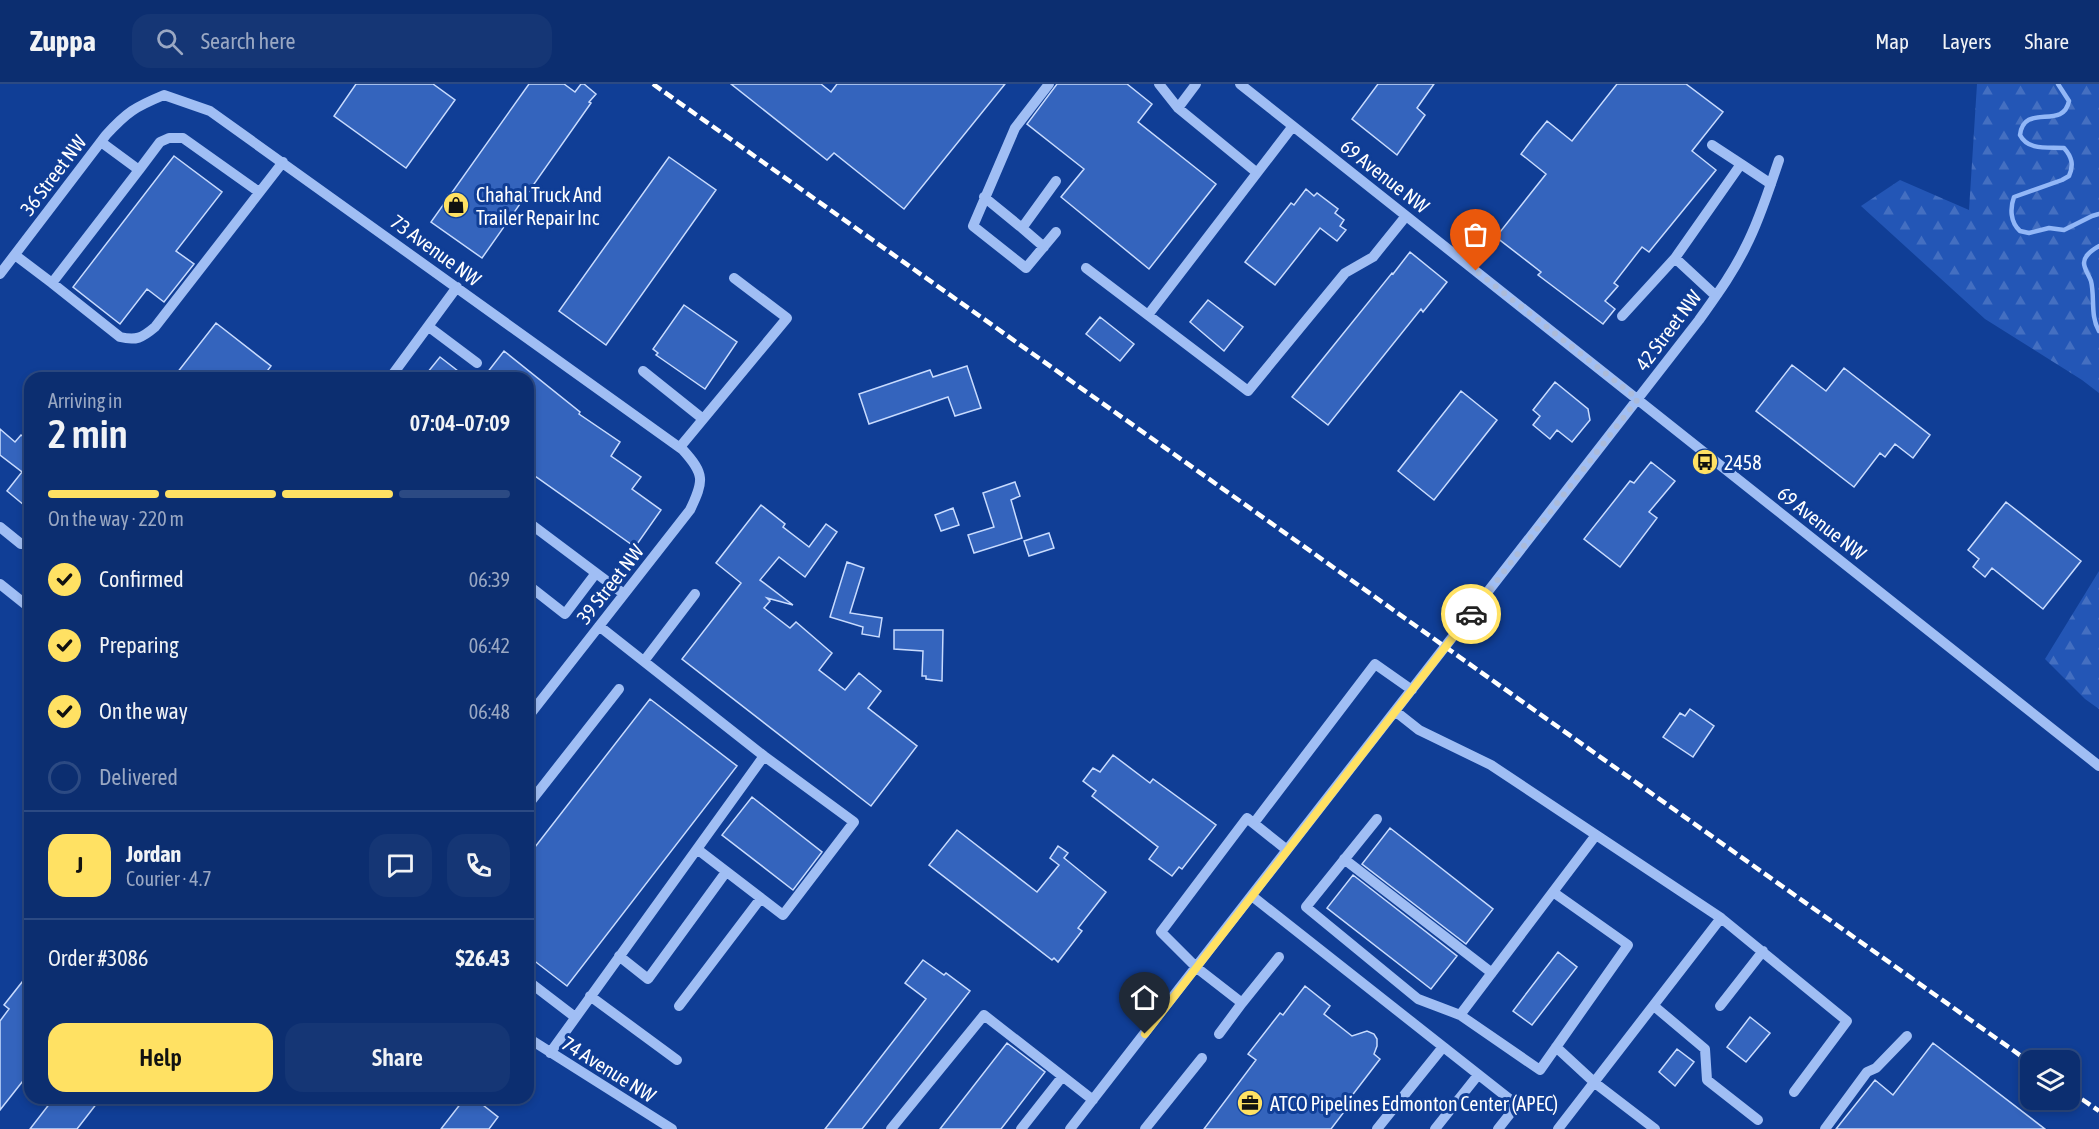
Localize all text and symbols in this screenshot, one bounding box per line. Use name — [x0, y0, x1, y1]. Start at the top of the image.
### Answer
search box — [132, 14, 552, 68]
text: Zuppa — [30, 25, 96, 57]
icon: search — [153, 25, 186, 58]
text: Search here — [201, 28, 296, 54]
text: Map — [1875, 29, 1909, 53]
text: Layers — [1942, 29, 1992, 53]
text: Share — [2025, 29, 2069, 53]
street label: 36 Street NW — [15, 130, 91, 220]
street label: 69 Avenue NW — [1336, 134, 1434, 218]
place label: Chahal Truck And Trailer Repair Inc — [476, 183, 602, 229]
shop icon: Chahal Truck And Trailer Repair Inc — [441, 190, 471, 220]
pin — [1450, 209, 1501, 271]
street label: 73 Avenue NW — [386, 210, 486, 291]
icon: bag — [1459, 218, 1492, 251]
street label: 42 Street NW — [1630, 285, 1706, 375]
text: Arriving in — [48, 389, 122, 412]
text: 07:04–07:09 — [410, 410, 510, 436]
text: 2 min — [48, 412, 128, 456]
bus stop icon: 2458 — [1690, 447, 1720, 477]
place label: 2458 — [1724, 451, 1762, 474]
street label: 69 Avenue NW — [1773, 481, 1871, 565]
text: On the way · 220 m — [48, 507, 184, 530]
street label: 39 Street NW — [572, 539, 648, 628]
icon: check — [48, 563, 81, 596]
text: Confirmed — [99, 566, 184, 592]
text: 06:39 — [469, 568, 510, 591]
courier — [1441, 584, 1501, 644]
icon: car — [1455, 598, 1488, 631]
icon: check — [48, 629, 81, 662]
text: Preparing — [99, 632, 179, 658]
text: 06:42 — [469, 634, 510, 657]
icon: check — [48, 695, 81, 728]
text: On the way — [99, 698, 188, 724]
text: 06:48 — [469, 700, 510, 723]
text: Delivered — [99, 764, 178, 790]
button: chat — [369, 834, 432, 897]
button: phone — [447, 834, 510, 897]
text: Jordan — [126, 841, 181, 867]
text: J — [76, 852, 83, 878]
text: Courier · 4.7 — [126, 867, 212, 890]
text: Order #3086 — [48, 945, 148, 971]
text: $26.43 — [455, 945, 510, 971]
pin — [1119, 972, 1170, 1034]
icon: home — [1128, 981, 1161, 1014]
button: Help — [48, 1023, 273, 1092]
button: Share — [285, 1023, 510, 1092]
street label: 74 Avenue NW — [558, 1031, 660, 1107]
map controls — [2020, 1050, 2080, 1110]
button: layers — [2020, 1050, 2080, 1110]
office icon: ATCO Pipelines Edmonton Center (APEC) — [1235, 1088, 1265, 1118]
place label: ATCO Pipelines Edmonton Center (APEC) — [1270, 1092, 1558, 1115]

